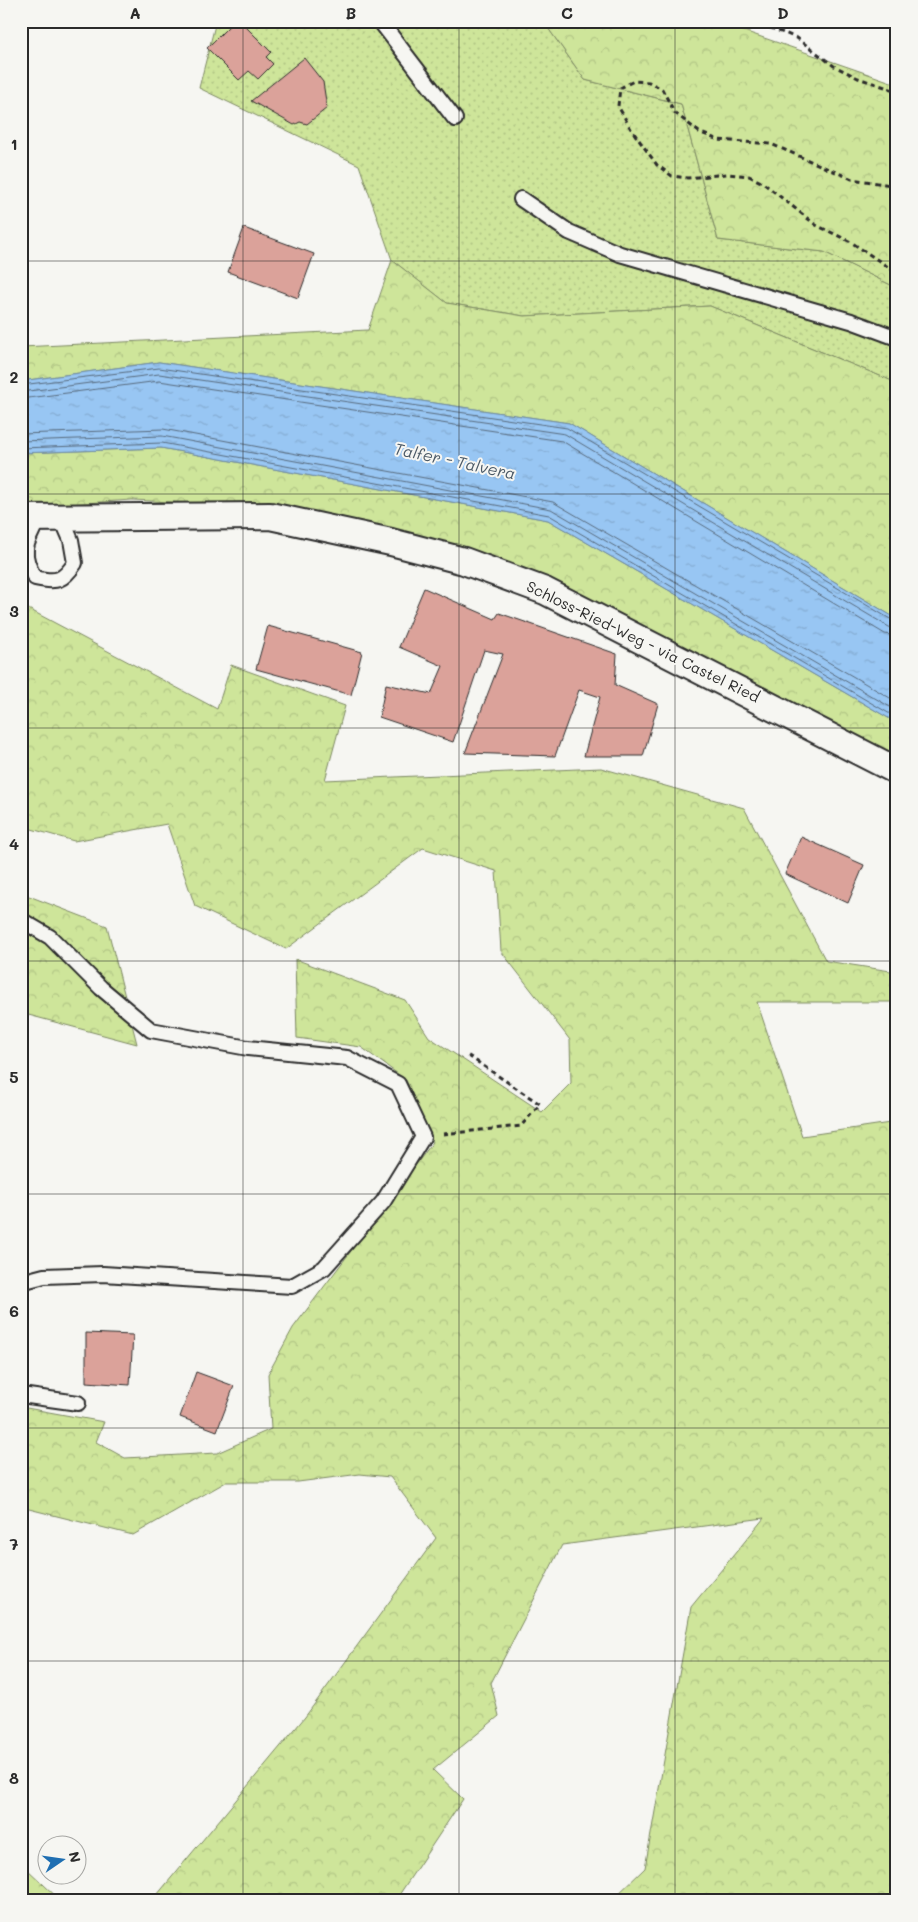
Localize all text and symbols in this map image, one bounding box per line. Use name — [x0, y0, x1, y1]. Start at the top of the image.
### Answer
text: A — [129, 2, 141, 23]
text: B — [346, 2, 356, 23]
text: C — [561, 2, 573, 23]
text: D — [777, 2, 789, 23]
text: 1 — [10, 133, 18, 154]
text: 2 — [10, 366, 19, 387]
water label: Talfer - Talvera — [393, 437, 518, 484]
street label: Schloss-Ried-Weg - via Castel Ried — [523, 576, 763, 706]
text: 3 — [9, 600, 19, 621]
text: 4 — [9, 833, 19, 854]
text: 5 — [9, 1066, 19, 1087]
text: 6 — [9, 1300, 19, 1321]
text: 7 — [10, 1533, 19, 1554]
text: 8 — [9, 1767, 19, 1788]
north arrow — [38, 1834, 88, 1884]
text: N — [65, 1850, 86, 1864]

